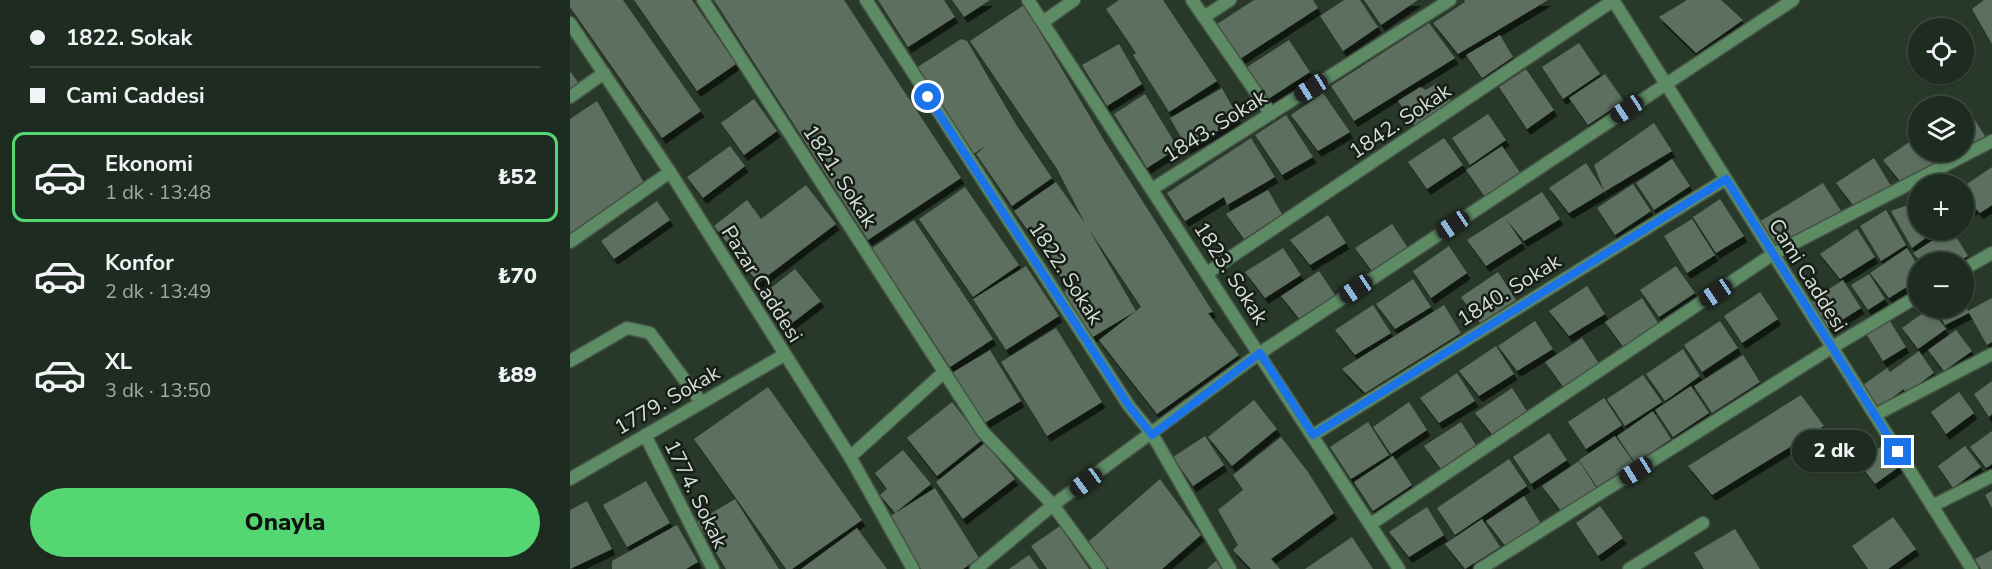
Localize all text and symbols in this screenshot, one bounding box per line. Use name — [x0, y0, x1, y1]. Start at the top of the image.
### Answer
map controls — [1908, 18, 1974, 318]
button: locate — [1908, 18, 1974, 84]
text: 1822. Sokak — [66, 23, 192, 53]
car — [1291, 71, 1331, 105]
street label: 1842. Sokak — [1344, 76, 1457, 165]
text: Cami Caddesi — [66, 81, 205, 111]
route start — [914, 83, 941, 110]
street label: 1843. Sokak — [1158, 83, 1273, 169]
car — [1607, 92, 1647, 126]
button: layers — [1908, 96, 1974, 162]
street label: 1821. Sokak — [796, 119, 884, 233]
text: Ekonomi — [105, 149, 193, 179]
icon: car — [33, 150, 87, 204]
text: ₺52 — [497, 162, 537, 192]
button: + — [1908, 174, 1974, 240]
text: 1 dk · 13:48 — [105, 179, 211, 206]
car — [1433, 207, 1473, 243]
street label: Cami Caddesi — [1762, 213, 1854, 337]
street label: 1822. Sokak — [1022, 216, 1110, 330]
street label: 1823. Sokak — [1187, 216, 1275, 330]
street label: Pazar Caddesi — [715, 220, 809, 348]
street label: 1840. Sokak — [1452, 247, 1567, 333]
text: Konfor — [105, 248, 174, 278]
icon: car — [33, 249, 87, 303]
button: − — [1908, 252, 1974, 318]
text: ₺70 — [497, 261, 537, 291]
car — [1336, 271, 1376, 307]
car — [1696, 275, 1736, 311]
text: 2 dk · 13:49 — [105, 278, 211, 305]
text: XL — [105, 347, 132, 377]
icon: car — [33, 348, 87, 402]
street label: 1779. Sokak — [609, 358, 725, 441]
text: ₺89 — [497, 360, 537, 390]
text: 3 dk · 13:50 — [105, 377, 211, 404]
callout: 2 dk — [1793, 431, 1877, 473]
street label: 1774. Sokak — [658, 435, 734, 553]
text: 2 dk — [1814, 437, 1854, 464]
route end — [1884, 438, 1911, 465]
car — [1616, 454, 1656, 488]
car — [1066, 464, 1106, 500]
button: Onayla — [30, 488, 540, 557]

